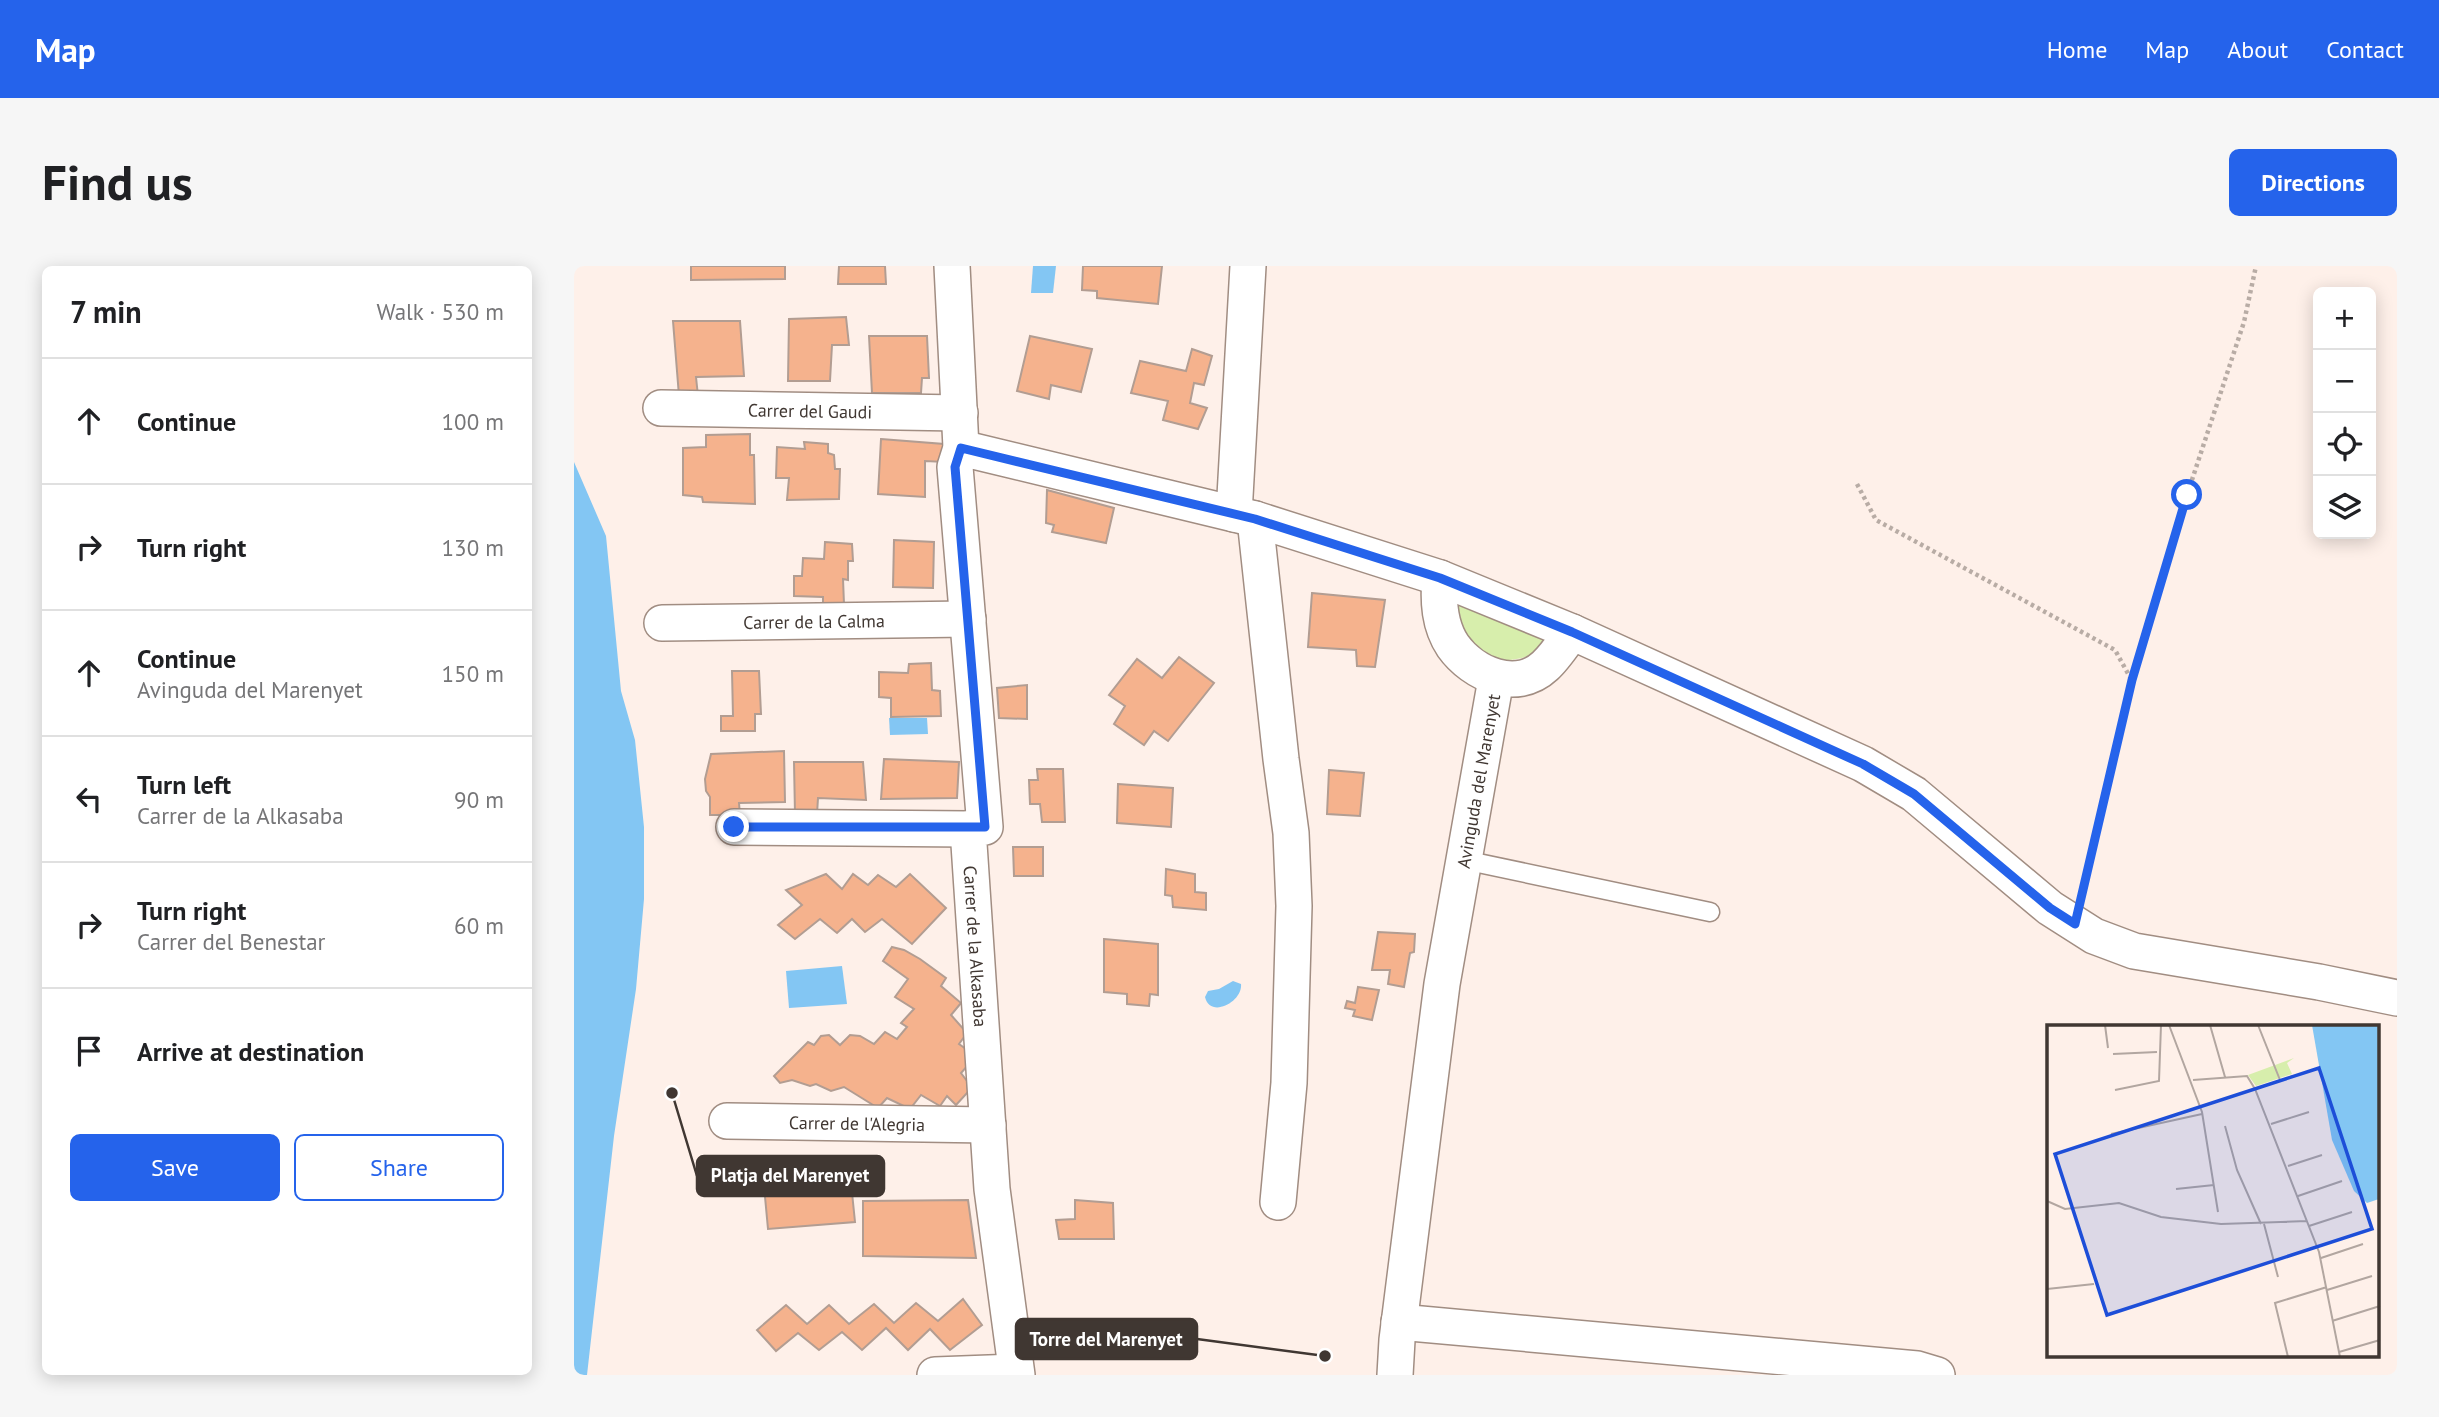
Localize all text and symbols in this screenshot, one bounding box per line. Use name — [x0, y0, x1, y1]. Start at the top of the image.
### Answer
text: Map — [35, 28, 96, 71]
text: Home — [2047, 34, 2107, 65]
text: Map — [2145, 34, 2189, 65]
text: About — [2227, 34, 2288, 65]
text: Contact — [2326, 34, 2404, 65]
button: Directions — [2229, 149, 2397, 216]
text: Find us — [42, 150, 193, 214]
map controls — [2313, 287, 2376, 539]
button: + — [2313, 287, 2376, 350]
text: 7 min — [70, 292, 142, 331]
text: Walk · 530 m — [377, 297, 504, 326]
button: − — [2313, 350, 2376, 413]
street label: Carrer del Gaudi — [748, 398, 872, 423]
icon: ahead — [70, 402, 108, 440]
text: Continue — [137, 405, 236, 438]
text: 100 m — [442, 407, 504, 436]
button: locate — [2313, 413, 2376, 476]
button: layers — [2313, 476, 2376, 539]
route start — [2171, 479, 2202, 510]
icon: right — [70, 528, 108, 566]
text: Turn right — [137, 531, 246, 564]
text: 130 m — [442, 533, 504, 562]
street label: Carrer de la Calma — [743, 609, 885, 633]
text: Continue — [137, 642, 236, 675]
icon: ahead — [70, 654, 108, 692]
text: 150 m — [442, 659, 504, 688]
text: Avinguda del Marenyet — [137, 675, 363, 704]
street label: Avinguda del Marenyet — [1451, 692, 1505, 870]
text: Turn left — [137, 768, 231, 801]
icon: left — [70, 780, 108, 818]
text: 90 m — [454, 785, 504, 814]
text: Carrer de la Alkasaba — [137, 801, 344, 830]
route end — [718, 811, 749, 842]
street label: Carrer de la Alkasaba — [959, 865, 993, 1028]
text: Turn right — [137, 894, 246, 927]
icon: right — [70, 906, 108, 944]
text: 60 m — [454, 911, 504, 940]
text: Carrer del Benestar — [137, 927, 325, 956]
inset map — [2047, 1025, 2380, 1358]
icon: arrive — [70, 1032, 108, 1070]
text: Arrive at destination — [137, 1035, 364, 1068]
street label: Carrer de l'Alegria — [789, 1110, 925, 1136]
button: Save — [70, 1134, 280, 1201]
button: Share — [294, 1134, 504, 1201]
callout: Platja del Marenyet — [697, 1156, 884, 1196]
text: Platja del Marenyet — [711, 1163, 870, 1187]
callout: Torre del Marenyet — [1016, 1319, 1197, 1359]
text: Torre del Marenyet — [1029, 1327, 1183, 1351]

